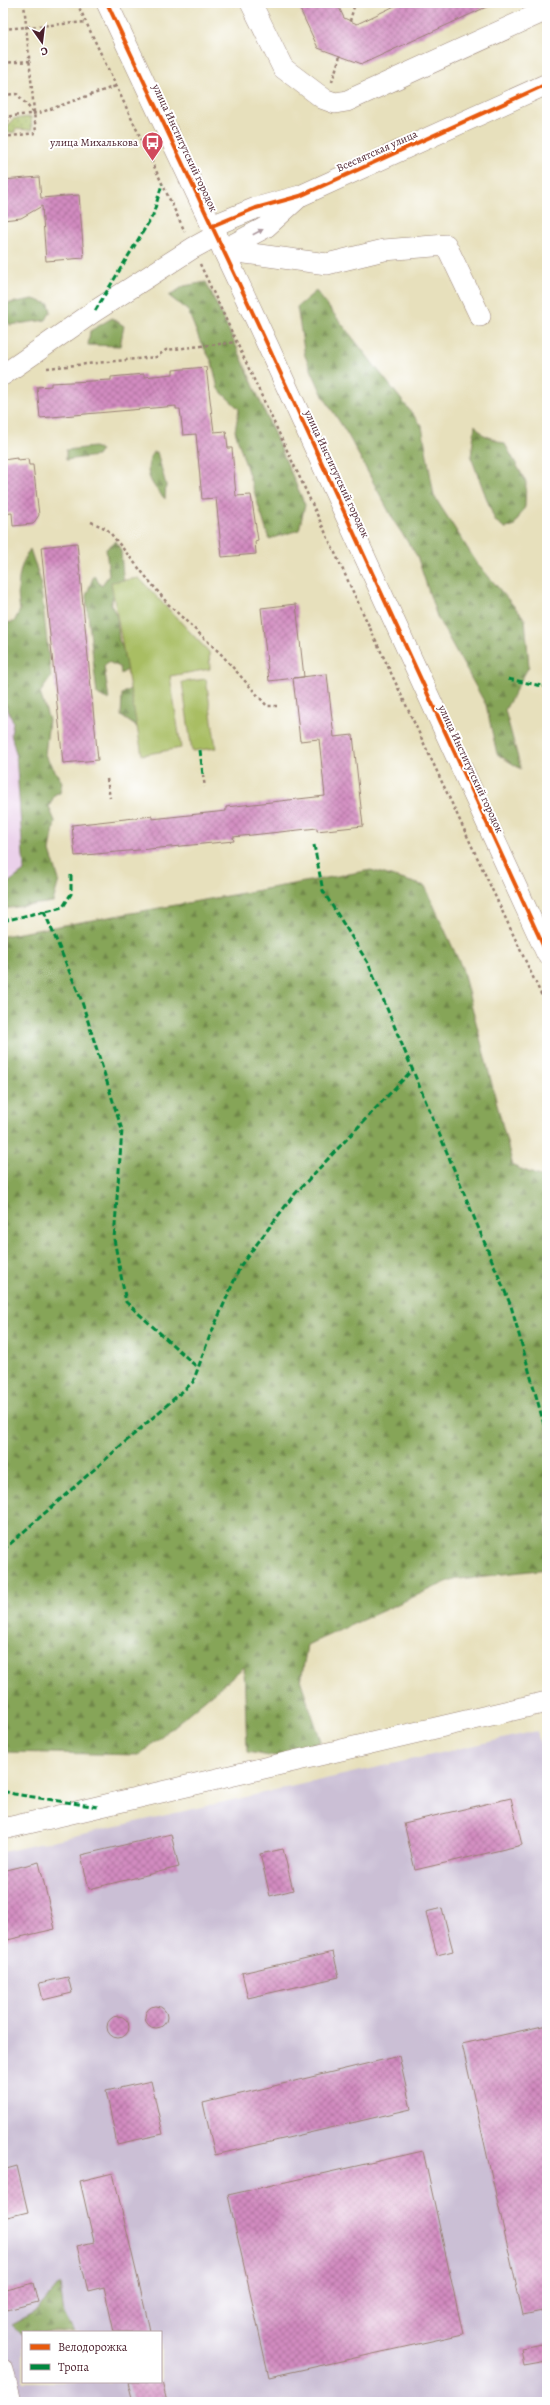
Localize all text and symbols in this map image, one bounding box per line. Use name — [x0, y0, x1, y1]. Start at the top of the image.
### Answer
north arrow — [22, 22, 62, 62]
text: С — [39, 43, 49, 59]
street label: улица Институтский городок — [148, 81, 221, 215]
street label: Всесвятская улица — [334, 126, 421, 176]
bus stop icon: улица Михалькова — [140, 129, 166, 162]
place label: улица Михалькова — [49, 135, 139, 150]
one-way arrow — [252, 228, 264, 235]
street label: улица Институтский городок — [300, 407, 373, 541]
street label: улица Институтский городок — [434, 702, 507, 836]
legend — [22, 2331, 162, 2383]
text: Велодорожка — [58, 2339, 128, 2355]
text: Тропа — [58, 2359, 89, 2375]

